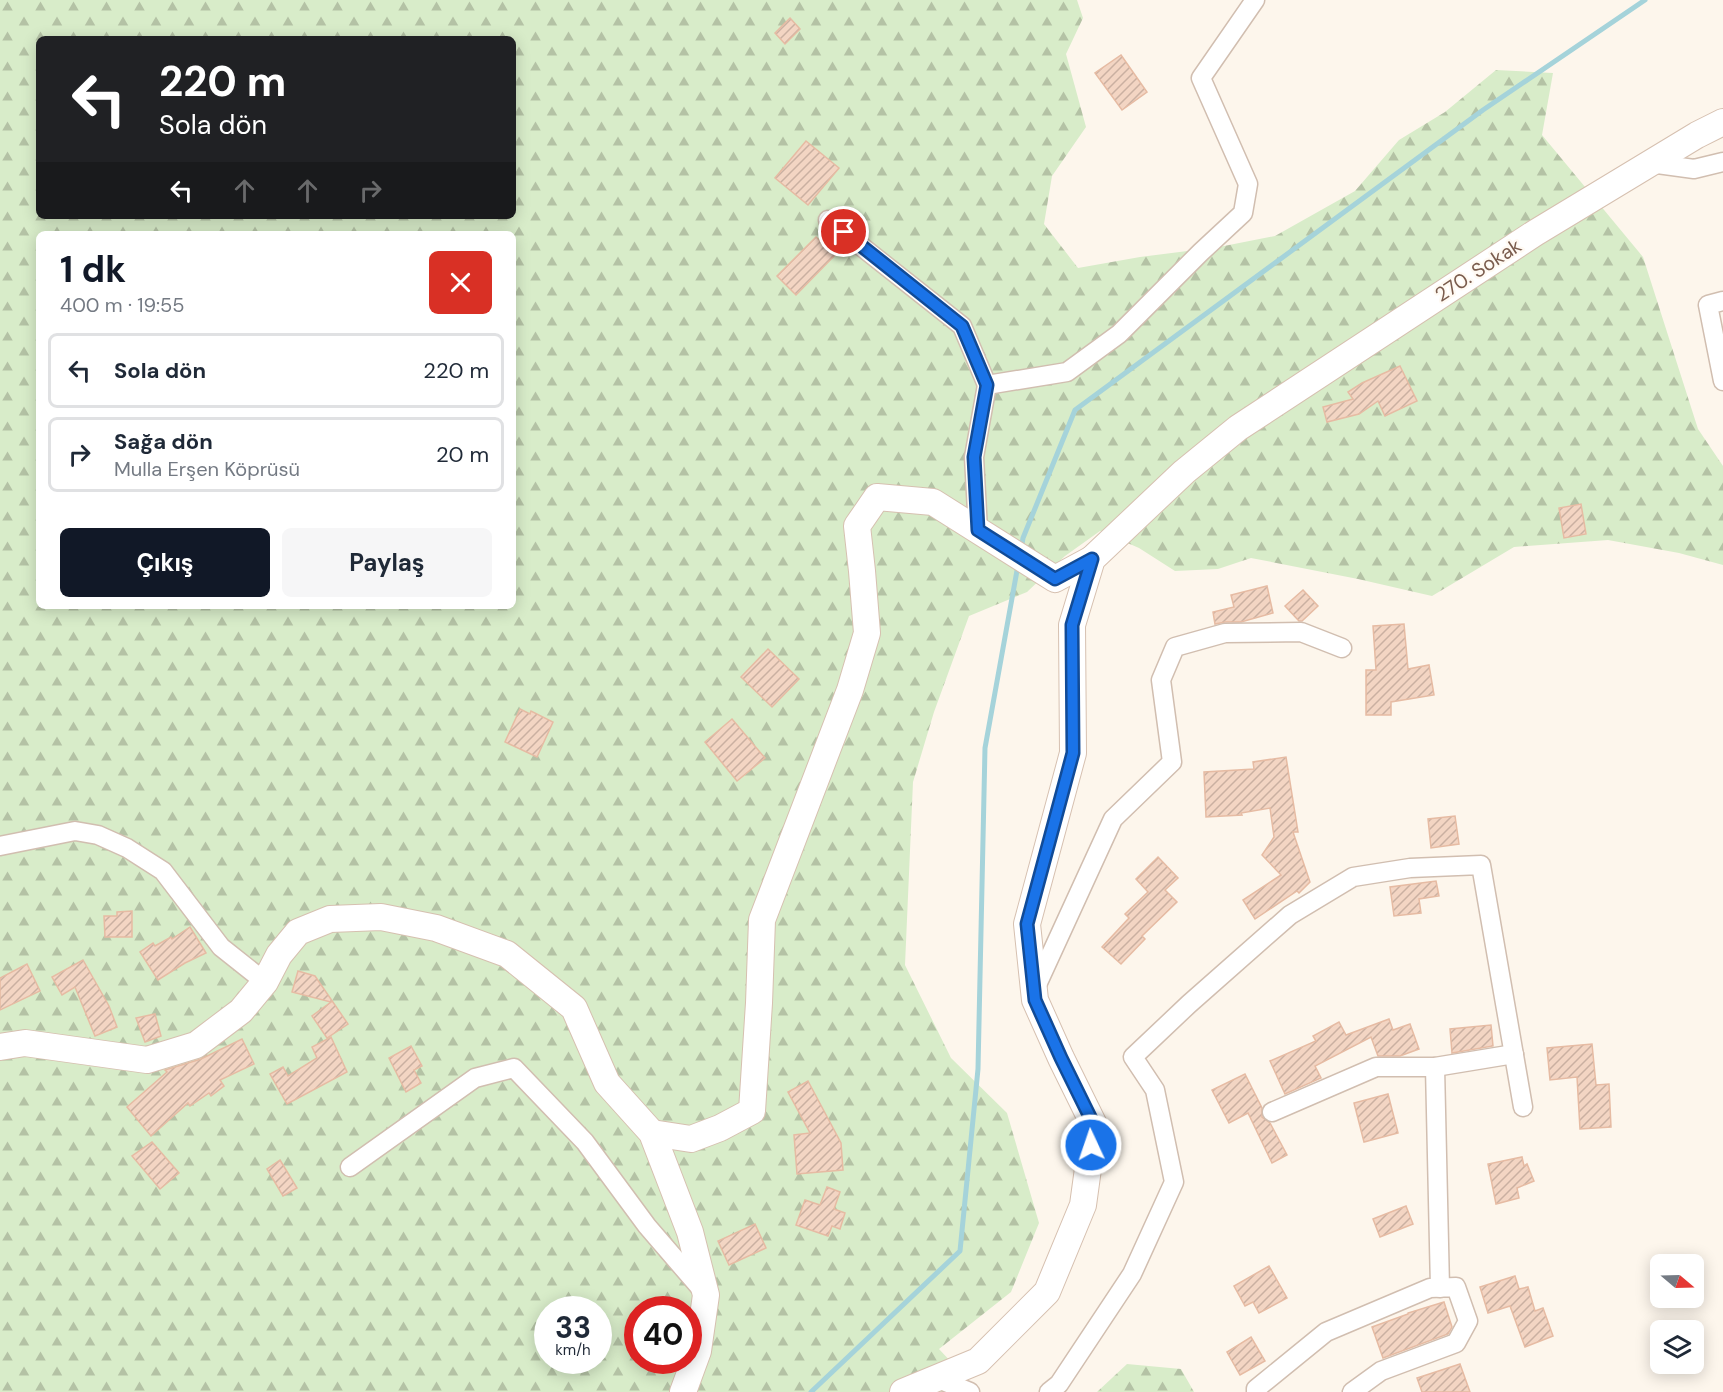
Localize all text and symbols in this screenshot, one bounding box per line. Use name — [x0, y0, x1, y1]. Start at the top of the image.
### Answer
text: 220 m — [159, 54, 286, 109]
icon: left — [60, 60, 138, 138]
text: Sola dön — [159, 107, 267, 142]
icon: left — [165, 174, 198, 207]
icon: ahead — [228, 174, 261, 207]
icon: ahead — [291, 174, 324, 207]
icon: right — [354, 174, 387, 207]
pin — [818, 206, 869, 257]
icon: arrive — [827, 215, 860, 248]
street label: 270. Sokak — [1430, 232, 1526, 308]
text: 1 dk — [60, 246, 126, 293]
button: close — [429, 251, 492, 314]
text: 400 m · 19:55 — [60, 292, 184, 318]
icon: left — [63, 354, 96, 387]
text: Sola dön — [114, 356, 206, 385]
text: 220 m — [423, 356, 489, 385]
text: Sağa dön — [114, 427, 213, 456]
icon: right — [63, 438, 96, 471]
text: 20 m — [436, 440, 489, 469]
text: Mulla Erşen Köprüsü — [114, 456, 300, 482]
button: Çıkış — [60, 528, 270, 597]
button: Paylaş — [282, 528, 492, 597]
position arrow — [1059, 1113, 1123, 1177]
north arrow — [1650, 1254, 1704, 1308]
map controls — [1650, 1254, 1704, 1374]
speed limit sign: 40 — [624, 1296, 702, 1374]
text: 33 — [555, 1308, 591, 1347]
button: layers — [1650, 1320, 1704, 1374]
text: km/h — [555, 1340, 591, 1360]

